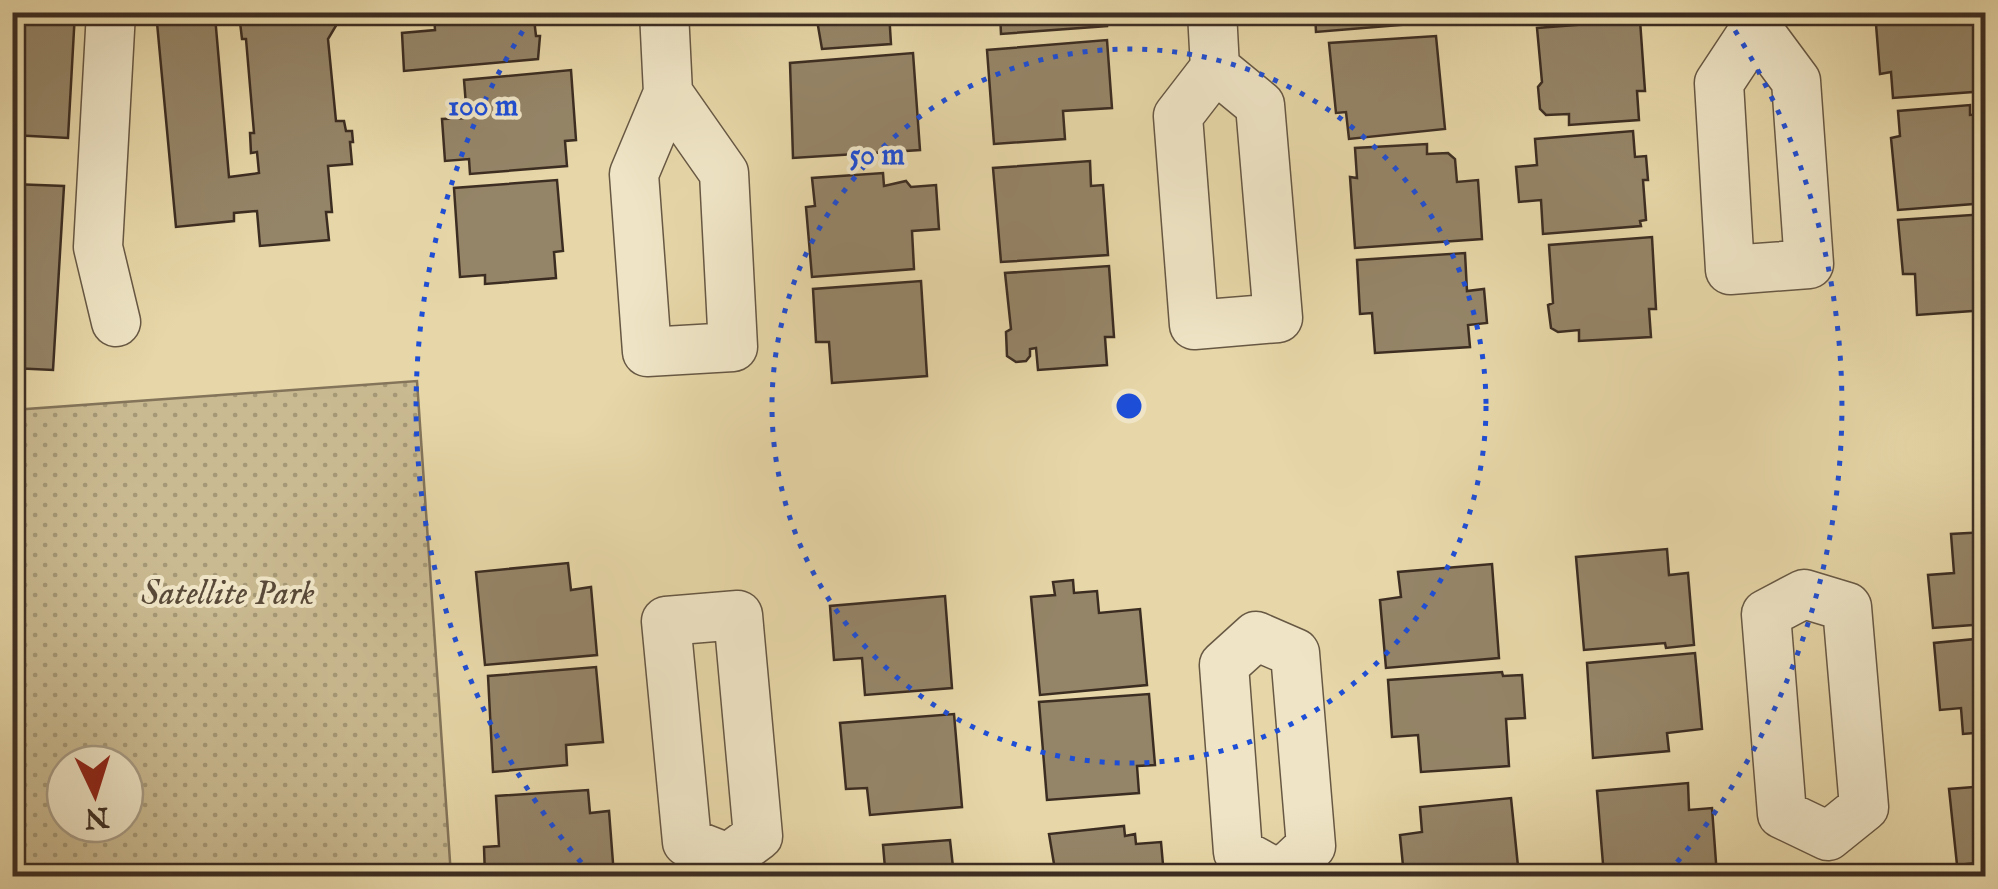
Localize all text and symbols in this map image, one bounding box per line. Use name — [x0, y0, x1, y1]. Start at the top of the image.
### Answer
text: 100 m — [448, 88, 518, 126]
text: 50 m — [849, 137, 905, 175]
centre of rings — [1111, 388, 1147, 424]
park label: Satellite Park — [141, 572, 315, 617]
north arrow — [45, 744, 145, 844]
text: N — [83, 798, 111, 835]

